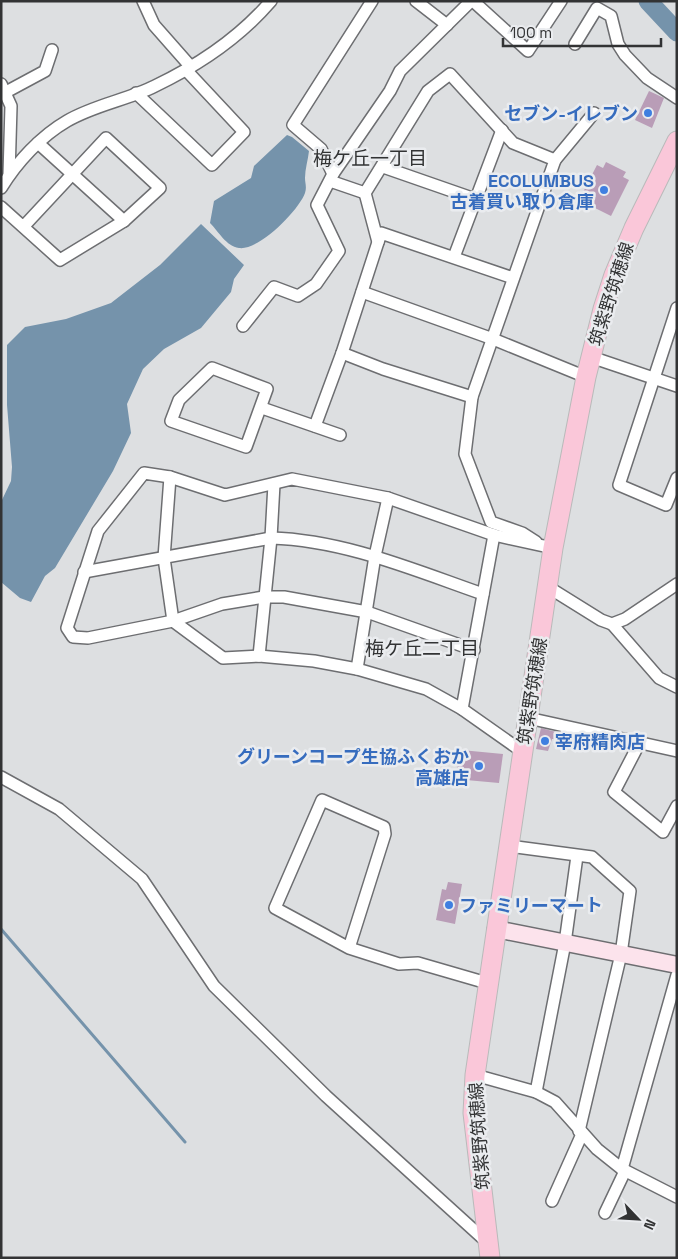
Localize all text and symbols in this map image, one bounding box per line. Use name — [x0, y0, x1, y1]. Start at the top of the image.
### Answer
scale bar — [503, 15, 660, 47]
text: 100 m — [510, 23, 552, 42]
place label: セブン-イレブン — [504, 102, 638, 125]
marker: セブン-イレブン — [642, 107, 654, 119]
district label: 梅ケ丘一丁目 — [313, 146, 427, 171]
place label: ECOLUMBUS 古着買い取り倉庫 — [450, 169, 594, 213]
marker: ECOLUMBUS 古着買い取り倉庫 — [598, 184, 610, 196]
street label: 筑紫野筑穂線 — [583, 239, 639, 349]
district label: 梅ケ丘二丁目 — [365, 636, 479, 661]
street label: 筑紫野筑穂線 — [512, 636, 552, 746]
place label: 宰府精肉店 — [555, 730, 645, 753]
marker: 宰府精肉店 — [539, 735, 551, 747]
place label: グリーンコープ生協ふくおか 高雄店 — [237, 745, 469, 789]
marker: グリーンコープ生協ふくおか 高雄店 — [473, 760, 485, 772]
place label: ファミリーマート — [459, 894, 603, 917]
marker: ファミリーマート — [443, 899, 455, 911]
street label: 筑紫野筑穂線 — [464, 1081, 494, 1191]
north arrow — [613, 1194, 663, 1244]
text: N — [640, 1216, 660, 1233]

